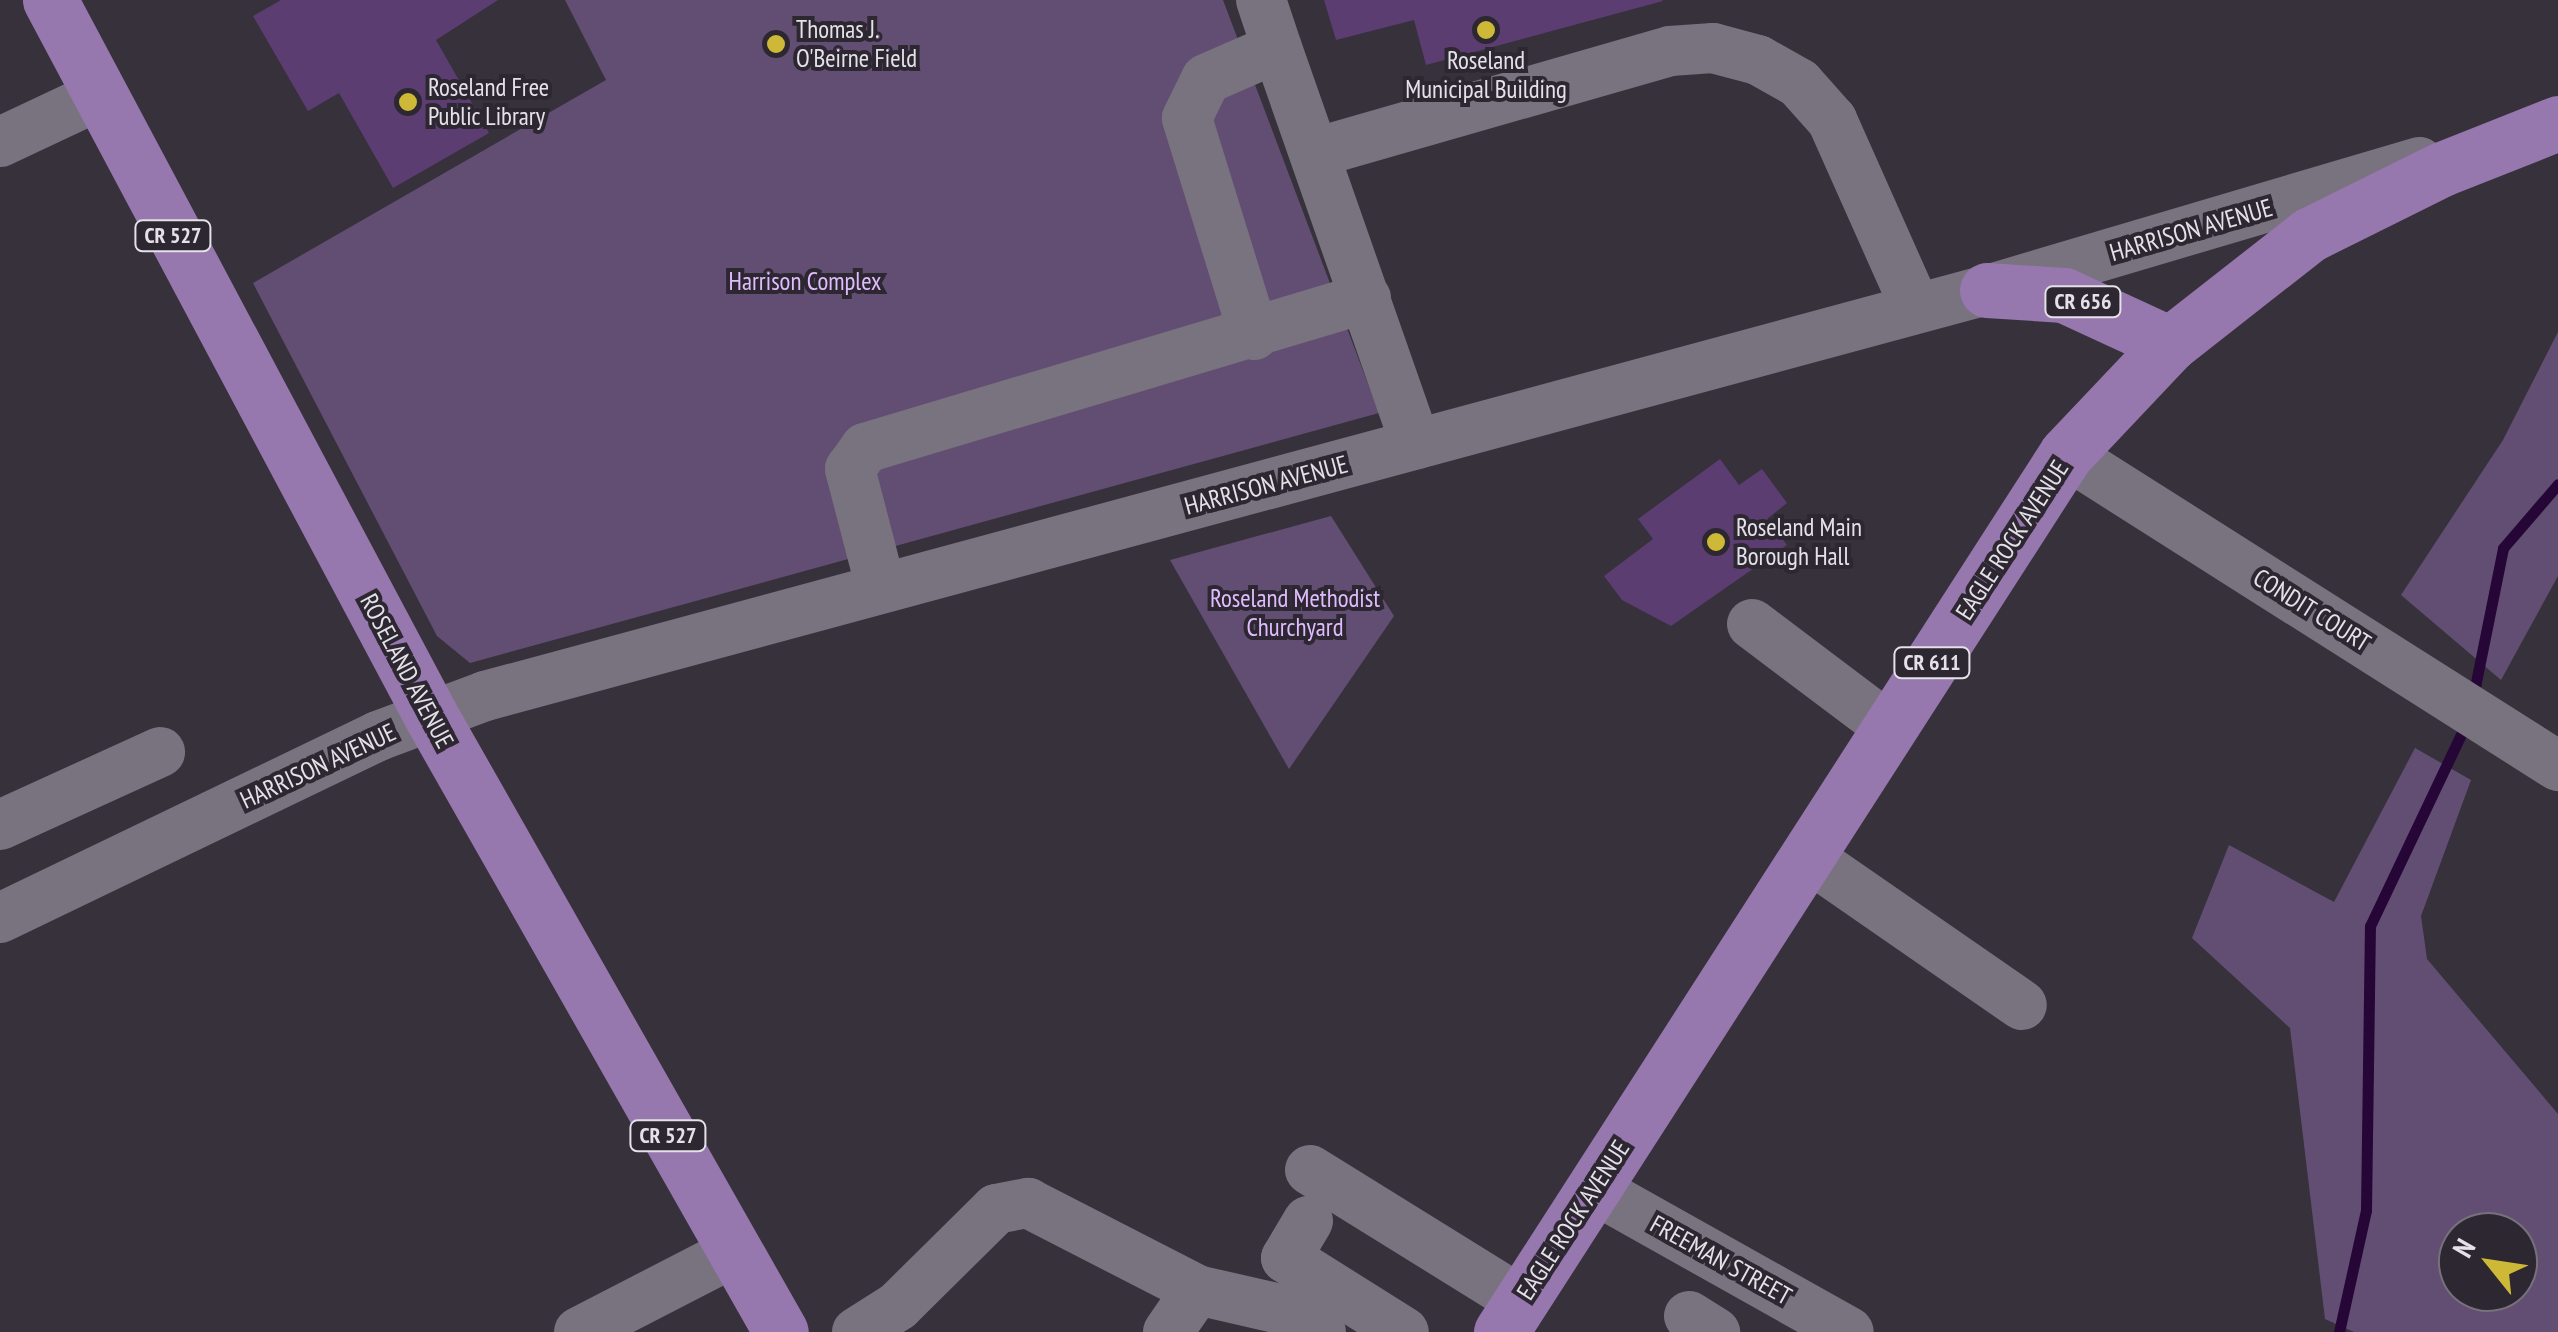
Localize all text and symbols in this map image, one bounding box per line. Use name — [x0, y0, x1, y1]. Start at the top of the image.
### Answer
place label: Thomas J. O'Beirne Field — [796, 15, 917, 74]
marker: Roseland Municipal Building — [1475, 19, 1497, 41]
marker: Thomas J. O'Beirne Field — [765, 33, 787, 55]
place label: Roseland Municipal Building — [1405, 46, 1567, 105]
place label: Roseland Free Public Library — [428, 73, 549, 132]
marker: Roseland Free Public Library — [397, 91, 419, 113]
street label: HARRISON AVENUE — [2106, 192, 2276, 268]
road number: CR 527 — [133, 219, 213, 253]
park label: Harrison Complex — [729, 266, 881, 296]
road number: CR 656 — [2043, 285, 2123, 319]
street label: HARRISON AVENUE — [1181, 449, 1351, 521]
street label: EAGLE ROCK AVENUE — [1949, 454, 2075, 626]
place label: Roseland Main Borough Hall — [1736, 513, 1862, 572]
marker: Roseland Main Borough Hall — [1705, 531, 1727, 553]
street label: CONDIT COURT — [2248, 562, 2376, 658]
park label: Roseland Methodist Churchyard — [1210, 584, 1380, 643]
street label: ROSELAND AVENUE — [354, 588, 460, 754]
road number: CR 611 — [1892, 646, 1972, 680]
street label: HARRISON AVENUE — [235, 717, 401, 815]
road number: CR 527 — [628, 1119, 708, 1153]
street label: EAGLE ROCK AVENUE — [1510, 1134, 1636, 1306]
street label: FREEMAN STREET — [1645, 1209, 1797, 1311]
north arrow — [2438, 1212, 2538, 1312]
text: N — [2444, 1232, 2483, 1264]

